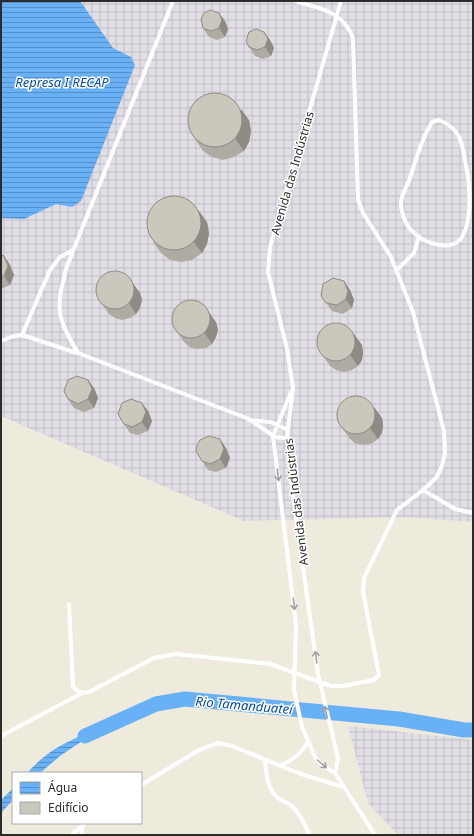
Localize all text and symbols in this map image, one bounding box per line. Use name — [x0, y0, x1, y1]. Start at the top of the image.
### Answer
water label: Represa I RECAP — [15, 73, 109, 91]
street label: Avenida das Indústrias — [266, 109, 318, 237]
street label: Avenida das Indústrias — [280, 437, 312, 567]
one-way arrow — [274, 468, 282, 481]
one-way arrow — [290, 597, 297, 610]
one-way arrow — [312, 651, 320, 664]
water label: Rio Tamanduateí — [195, 692, 295, 718]
one-way arrow — [321, 706, 329, 719]
one-way arrow — [317, 760, 327, 769]
legend — [12, 772, 142, 824]
text: Água — [48, 779, 77, 796]
text: Edifício — [48, 799, 89, 816]

